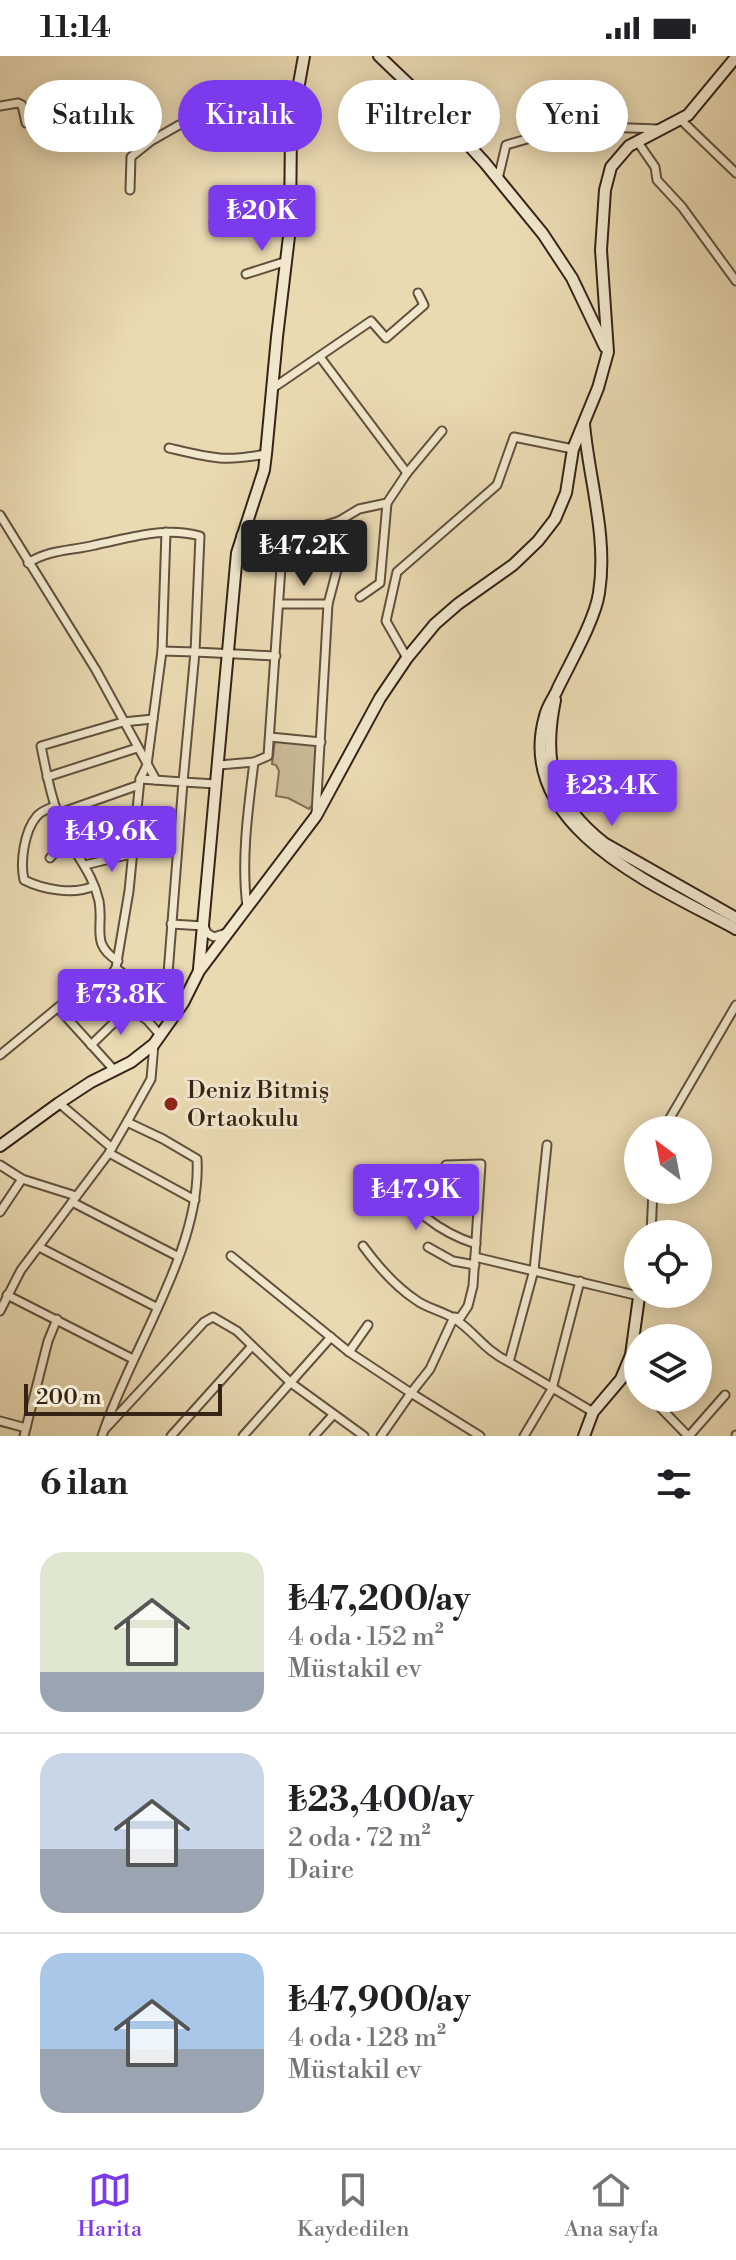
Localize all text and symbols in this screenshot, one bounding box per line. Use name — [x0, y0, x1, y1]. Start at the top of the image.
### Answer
text: 11:14 — [40, 9, 111, 47]
chip: Satılık — [24, 80, 162, 152]
chip: Kiralık — [178, 80, 322, 152]
chip: Filtreler — [338, 80, 500, 152]
chip: Yeni — [516, 80, 628, 152]
pin: ₺20K — [215, 185, 309, 253]
text: ₺20K — [226, 195, 298, 227]
pin: ₺47.2K — [239, 520, 369, 588]
text: ₺47.2K — [259, 530, 349, 562]
pin: ₺23.4K — [547, 760, 677, 828]
text: ₺23.4K — [566, 770, 658, 802]
pin: ₺49.6K — [47, 806, 177, 874]
text: ₺49.6K — [65, 816, 159, 848]
pin: ₺73.8K — [56, 969, 186, 1037]
text: ₺73.8K — [76, 979, 166, 1011]
place label: Deniz Bitmiş Ortaokulu — [187, 1076, 329, 1134]
marker: Deniz Bitmiş Ortaokulu — [162, 1095, 180, 1113]
north arrow — [624, 1116, 712, 1204]
map controls — [624, 1116, 712, 1412]
pin: ₺47.9K — [351, 1164, 481, 1232]
text: ₺47.9K — [371, 1174, 461, 1206]
button: locate — [624, 1220, 712, 1308]
button: layers — [624, 1324, 712, 1412]
scale bar — [24, 1380, 222, 1416]
text: 200 m — [36, 1384, 102, 1411]
icon: filters — [652, 1462, 696, 1506]
text: 6 ilan — [40, 1463, 128, 1505]
text: ₺47,200/ay — [288, 1579, 470, 1621]
icon: home — [104, 1584, 200, 1680]
text: 4 oda · 152 m² — [288, 1621, 444, 1653]
text: Müstakil ev — [288, 1653, 421, 1685]
text: ₺23,400/ay — [288, 1780, 474, 1822]
icon: home — [104, 1785, 200, 1881]
text: 2 oda · 72 m² — [288, 1822, 431, 1854]
text: Daire — [288, 1854, 354, 1886]
text: ₺47,900/ay — [288, 1980, 471, 2022]
icon: home — [104, 1985, 200, 2081]
text: 4 oda · 128 m² — [288, 2022, 446, 2054]
text: Müstakil ev — [288, 2054, 421, 2086]
tab: Harita — [77, 2168, 142, 2243]
tab: Kaydedilen — [297, 2168, 409, 2243]
tab: Ana sayfa — [564, 2168, 659, 2243]

